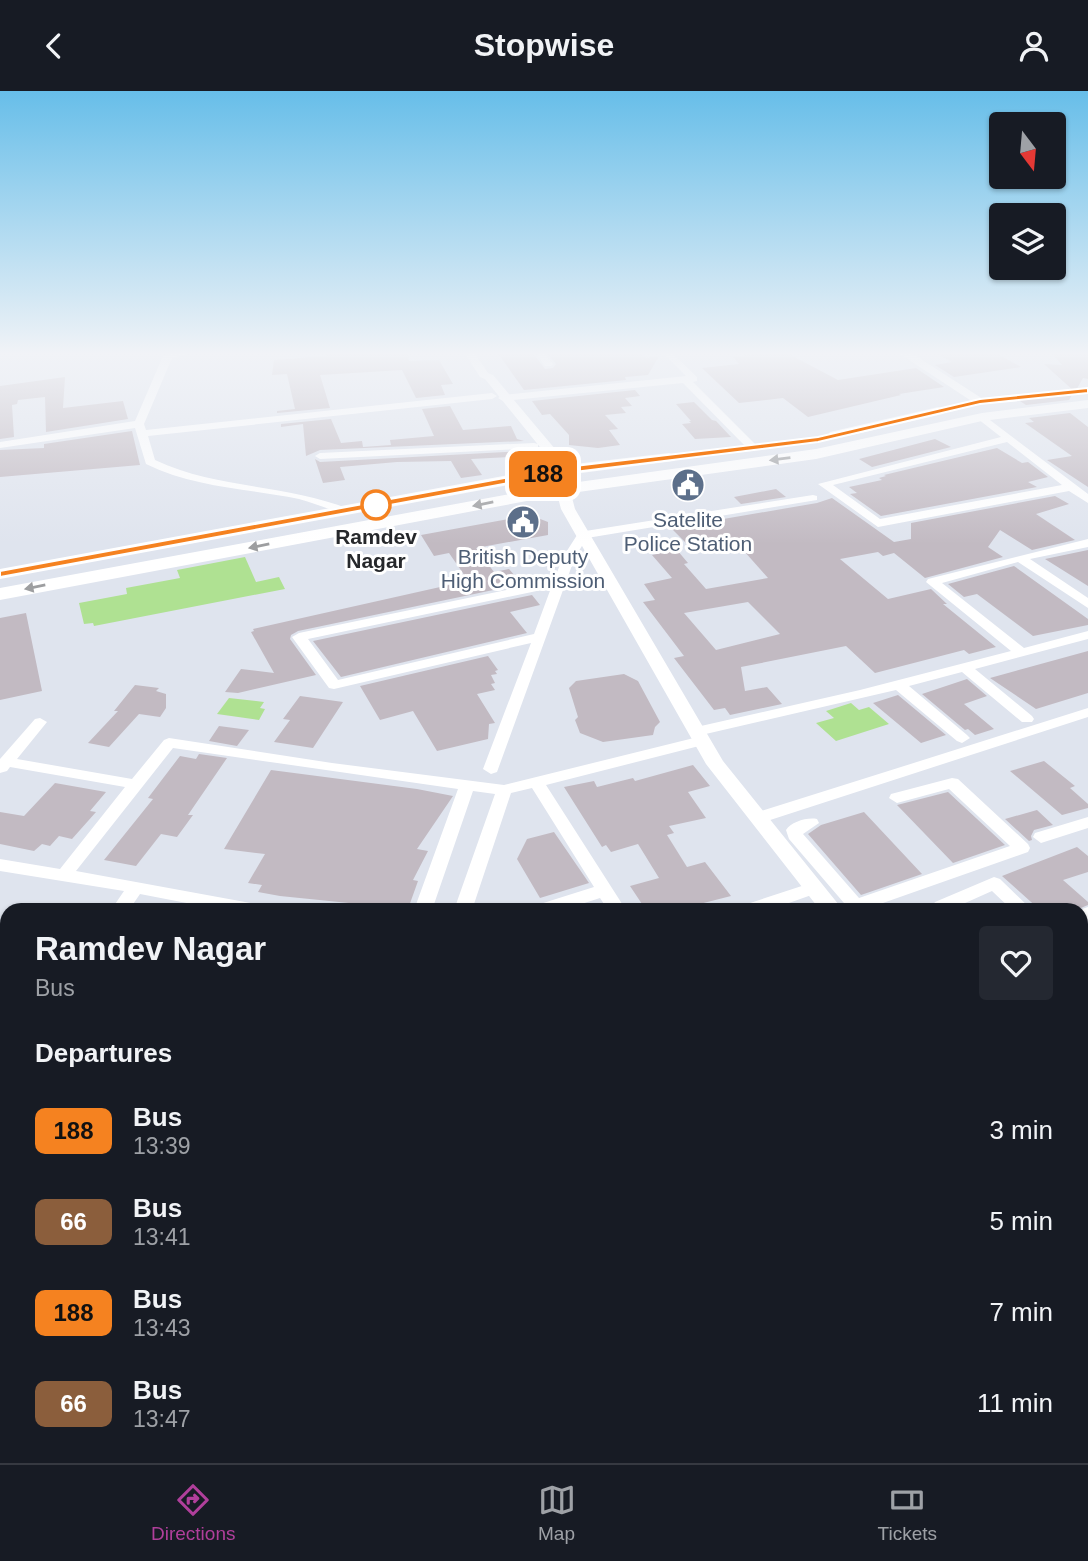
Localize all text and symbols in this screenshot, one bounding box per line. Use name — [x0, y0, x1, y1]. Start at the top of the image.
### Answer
icon: back — [35, 27, 73, 65]
text: Stopwise — [474, 27, 614, 63]
icon: person — [1015, 27, 1053, 65]
north arrow — [989, 112, 1066, 189]
map controls — [989, 112, 1066, 280]
button: layers — [989, 203, 1066, 280]
line badge: 188 — [503, 451, 583, 497]
one-way arrow — [769, 453, 791, 464]
text: 188 — [523, 460, 563, 487]
public building icon: Satelite Police Station — [669, 466, 707, 504]
marker: Ramdev Nagar — [361, 490, 391, 520]
one-way arrow — [471, 499, 493, 510]
public building icon: British Deputy High Commission — [504, 503, 542, 541]
place label: Satelite Police Station — [624, 508, 752, 555]
place label: Ramdev Nagar — [335, 525, 417, 572]
one-way arrow — [248, 540, 270, 551]
place label: British Deputy High Commission — [441, 545, 605, 592]
one-way arrow — [24, 582, 46, 593]
button: heart — [979, 926, 1053, 1000]
text: Ramdev Nagar — [35, 930, 266, 967]
text: Bus — [35, 975, 75, 1001]
text: Departures — [35, 1038, 172, 1068]
text: Bus — [133, 1102, 182, 1132]
text: 3 min — [989, 1115, 1053, 1145]
text: 188 — [53, 1117, 94, 1144]
text: 13:39 — [133, 1133, 191, 1159]
text: Bus — [133, 1193, 182, 1223]
text: 5 min — [989, 1206, 1053, 1236]
text: 66 — [60, 1208, 87, 1235]
text: 13:41 — [133, 1224, 191, 1250]
text: Bus — [133, 1284, 182, 1314]
text: 7 min — [989, 1297, 1053, 1327]
text: 188 — [53, 1299, 94, 1326]
text: 13:43 — [133, 1315, 191, 1341]
text: Bus — [133, 1375, 182, 1405]
text: 11 min — [977, 1388, 1053, 1418]
text: 66 — [60, 1390, 87, 1417]
text: 13:47 — [133, 1406, 191, 1432]
tab: Directions — [151, 1481, 235, 1545]
tab: Map — [538, 1481, 576, 1545]
tab: Tickets — [878, 1481, 937, 1545]

